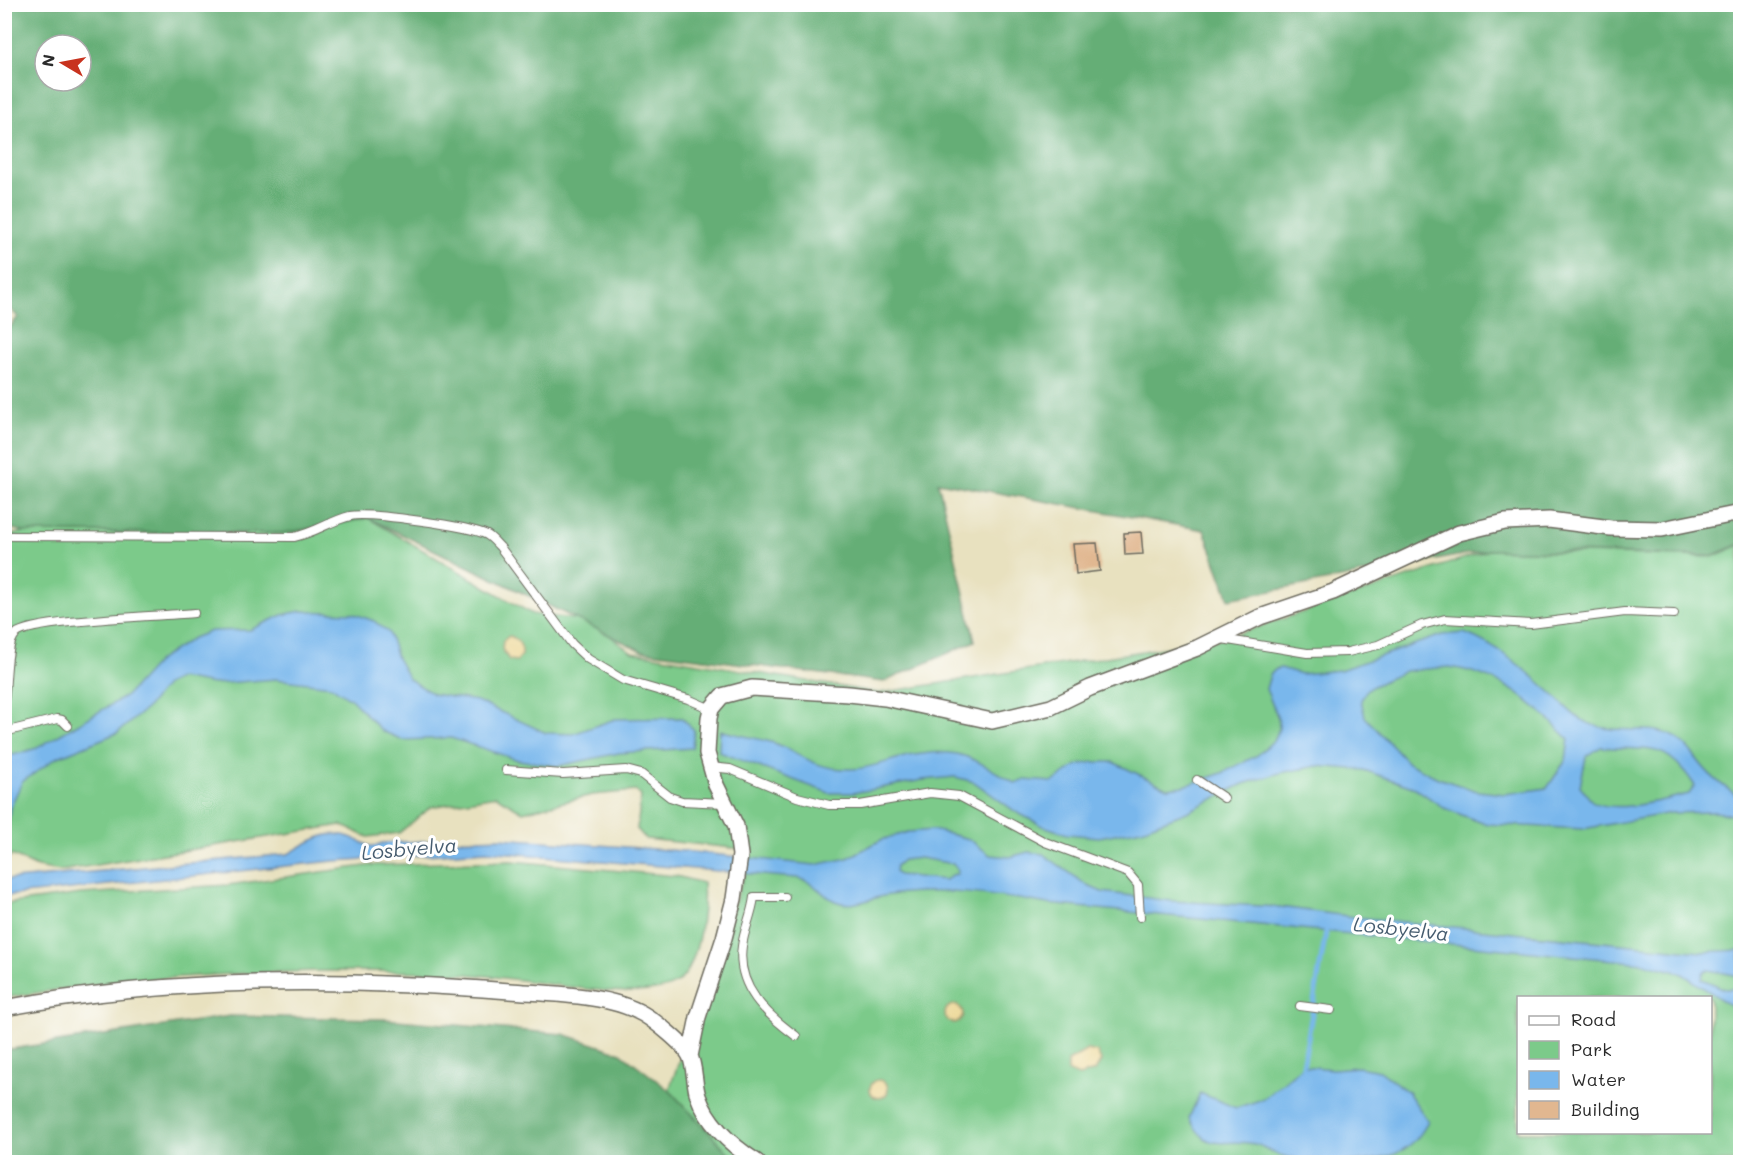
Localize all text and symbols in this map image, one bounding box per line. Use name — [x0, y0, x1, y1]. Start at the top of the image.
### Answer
north arrow — [33, 33, 93, 93]
text: N — [36, 52, 59, 68]
water label: Losbyelva — [360, 831, 458, 865]
water label: Losbyelva — [1352, 910, 1450, 946]
legend — [1517, 996, 1712, 1134]
text: Road — [1571, 1007, 1616, 1031]
text: Park — [1571, 1037, 1612, 1061]
text: Water — [1571, 1067, 1626, 1091]
text: Building — [1571, 1097, 1639, 1121]

